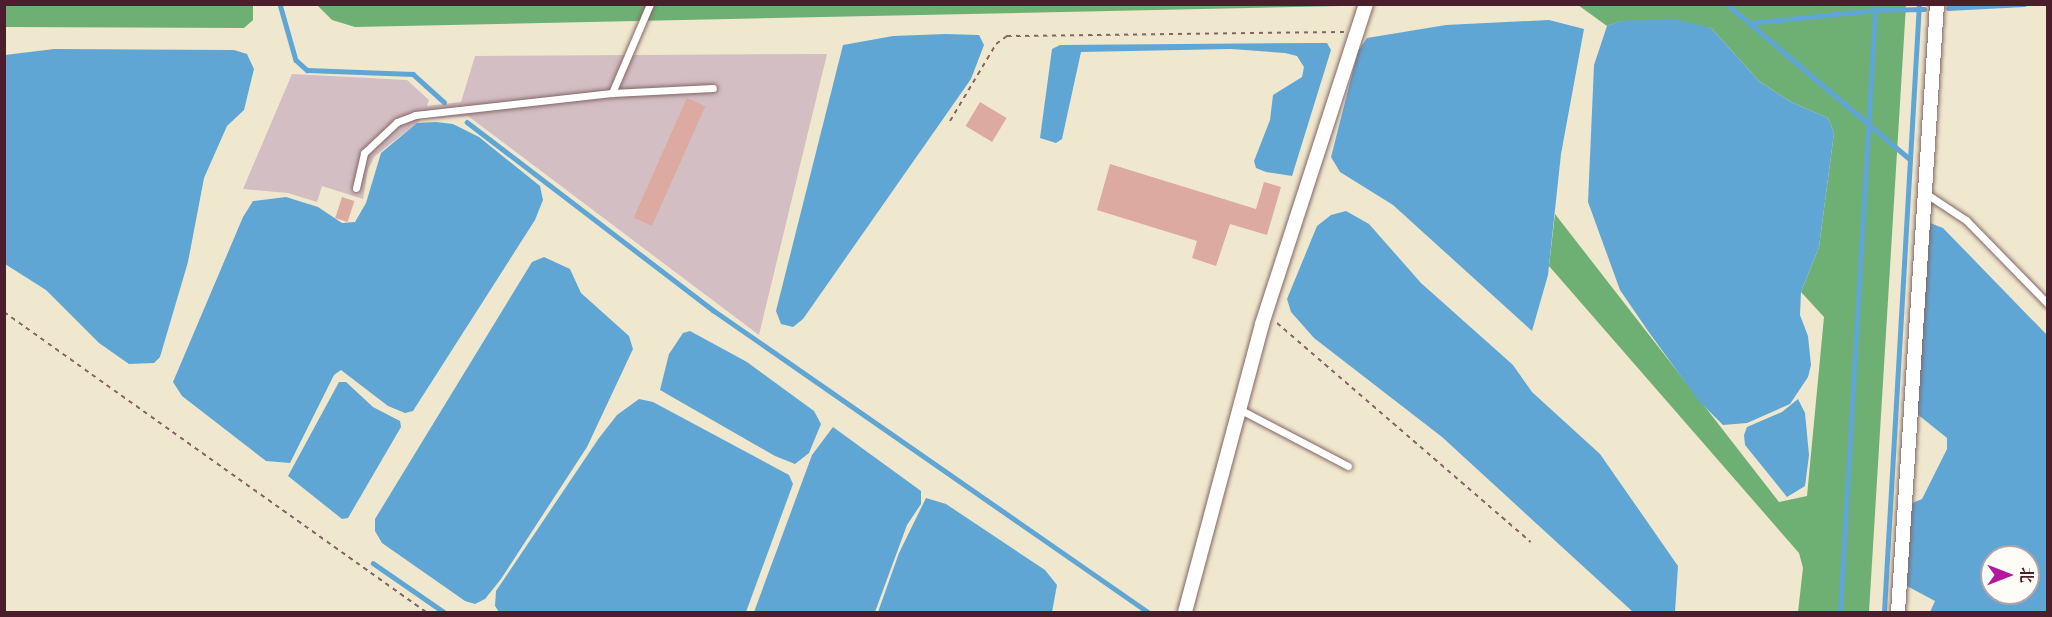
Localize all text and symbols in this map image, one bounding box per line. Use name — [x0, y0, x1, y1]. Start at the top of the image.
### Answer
north arrow — [1980, 545, 2040, 605]
text: 北 — [2016, 567, 2036, 583]

